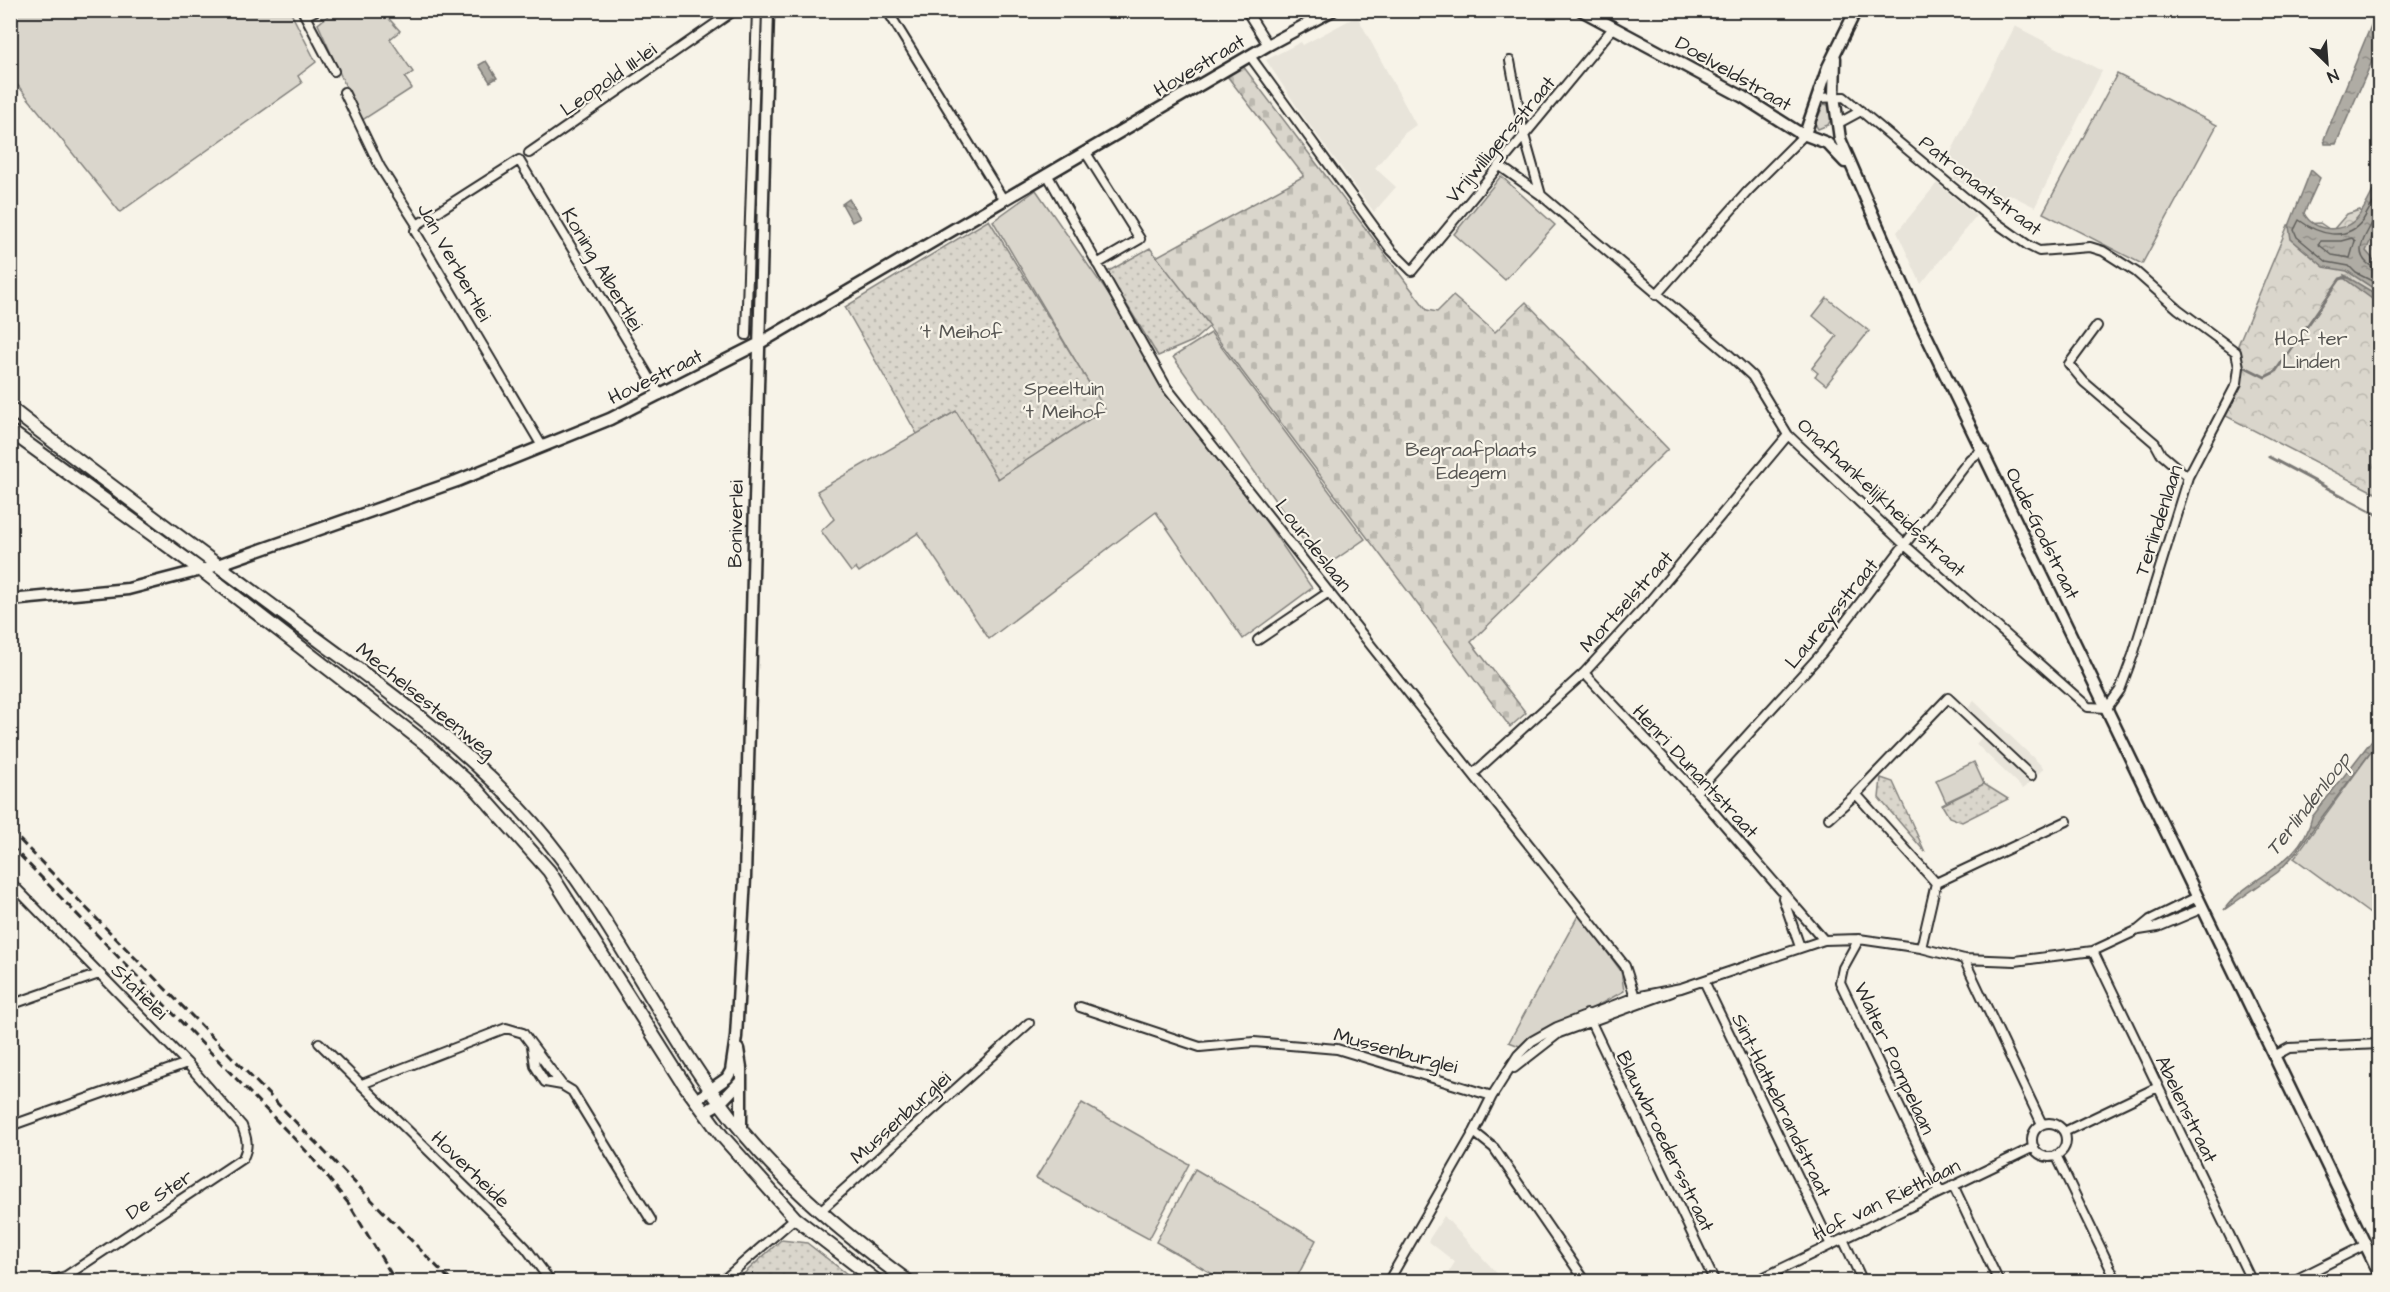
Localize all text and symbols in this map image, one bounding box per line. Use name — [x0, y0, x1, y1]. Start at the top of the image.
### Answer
street label: Hovestraat — [1149, 28, 1251, 104]
street label: Doelveldstraat — [1670, 29, 1797, 119]
north arrow — [2297, 33, 2357, 93]
street label: Leopold III-lei — [555, 36, 662, 123]
text: N — [2324, 64, 2342, 88]
street label: Vrijwilligersstraat — [1439, 70, 1563, 210]
street label: Patronaatstraat — [1913, 129, 2048, 243]
street label: Jan Verbertlei — [410, 198, 498, 327]
street label: Koning Albertlei — [554, 203, 650, 337]
park label: 't Meihof — [920, 318, 1002, 346]
park label: Hof ter Linden — [2274, 325, 2348, 376]
street label: Hovestraat — [603, 342, 707, 412]
park label: Speeltuin 't Meihof — [1023, 375, 1105, 426]
street label: Onafhankelijkheidsstraat — [1790, 412, 1972, 584]
park label: Begraafplaats Edegem — [1405, 436, 1537, 488]
street label: Terlindenlaan — [2128, 461, 2190, 579]
street label: Oude-Godstraat — [1998, 463, 2086, 604]
street label: Boniverlei — [721, 480, 751, 568]
street label: Lourdeslaan — [1268, 493, 1358, 598]
street label: Mortselstraat — [1573, 545, 1680, 659]
street label: Laureysstraat — [1779, 552, 1886, 675]
street label: Mechelsesteenweg — [349, 636, 501, 767]
street label: Henri Dunantstraat — [1626, 699, 1765, 845]
water label: Terlindenloop — [2259, 745, 2359, 862]
street label: Statielei — [105, 957, 174, 1026]
street label: Walter Pompelaan — [1847, 978, 1942, 1139]
street label: Sint-Hathebrandstraat — [1724, 1009, 1838, 1202]
street label: Mussenburglei — [1330, 1021, 1461, 1082]
street label: Blauwbroedersstraat — [1609, 1046, 1721, 1237]
street label: Abelenstraat — [2148, 1051, 2224, 1168]
street label: Mussenburglei — [844, 1065, 958, 1171]
street label: Hoverheide — [424, 1125, 516, 1215]
street label: Hof van Riethlaan — [1808, 1152, 1965, 1248]
street label: De Ster — [121, 1163, 198, 1227]

